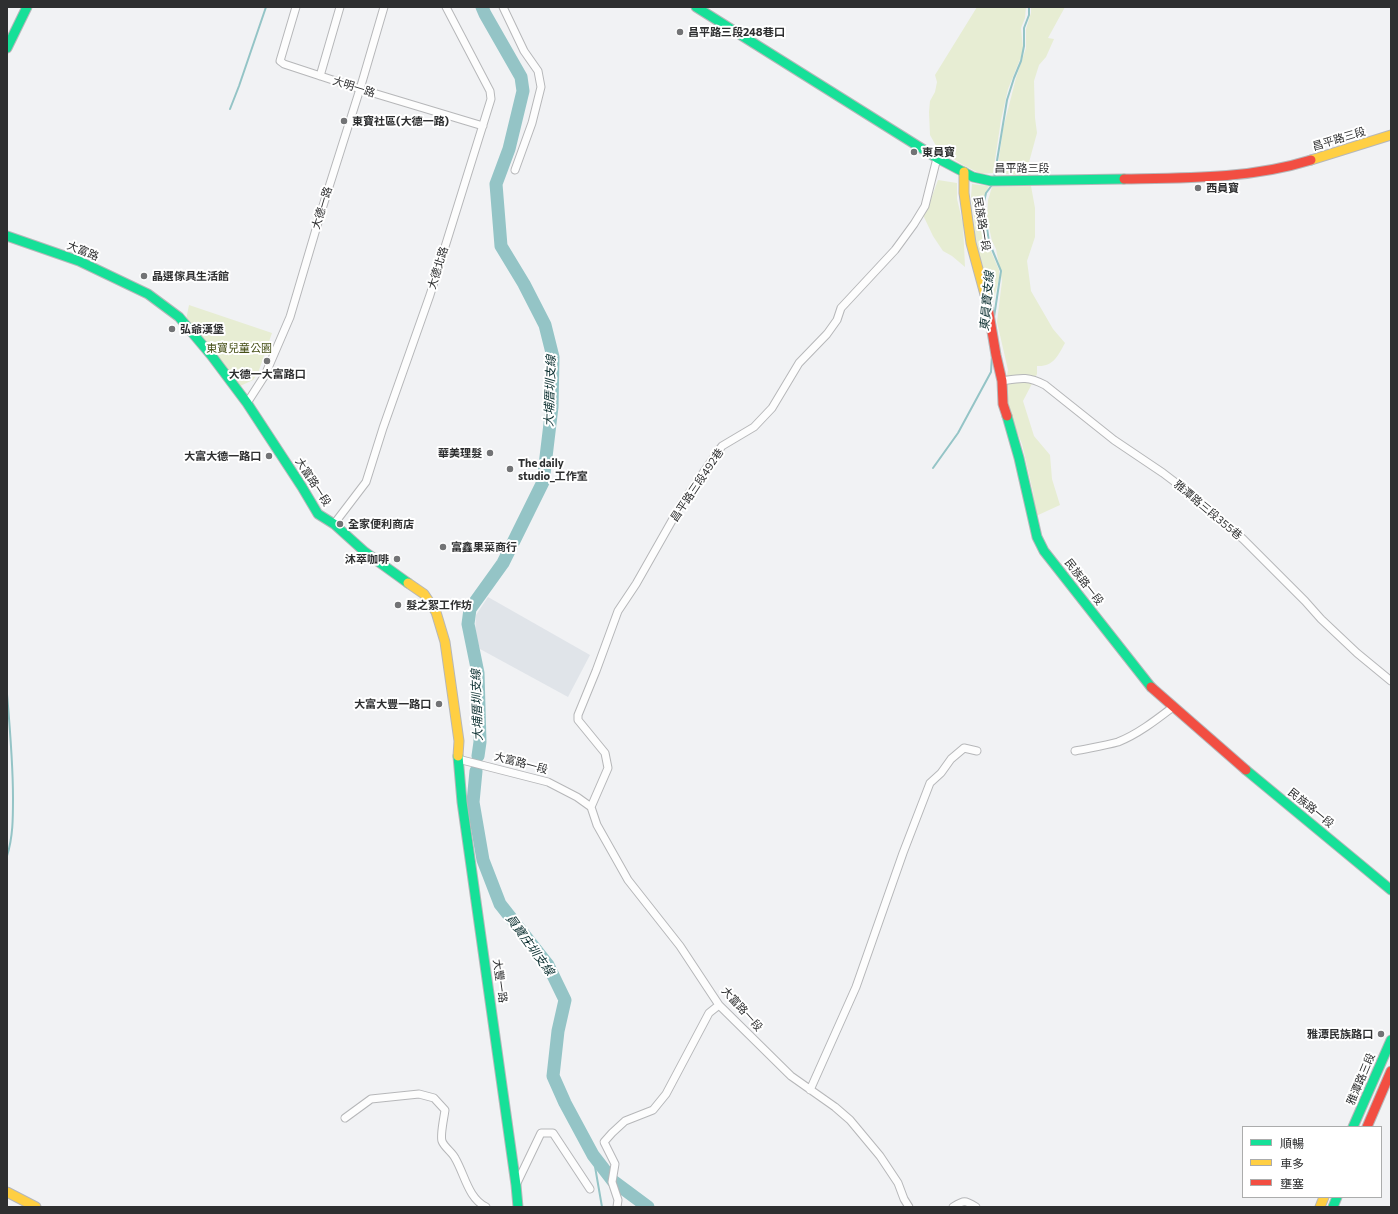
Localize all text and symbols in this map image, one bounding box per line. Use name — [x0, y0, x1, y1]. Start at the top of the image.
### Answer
place label: 昌平路三段248巷口 — [688, 25, 785, 39]
marker: 昌平路三段248巷口 — [675, 27, 685, 37]
street label: 大明一路 — [331, 74, 377, 100]
place label: 東寶社區(大德一路) — [352, 114, 449, 128]
marker: 東寶社區(大德一路) — [339, 116, 349, 126]
street label: 昌平路三段 — [1311, 125, 1367, 153]
place label: 東員寶 — [922, 145, 955, 159]
marker: 東員寶 — [909, 147, 919, 157]
street label: 昌平路三段 — [995, 161, 1049, 175]
place label: 西員寶 — [1206, 181, 1239, 195]
marker: 西員寶 — [1193, 183, 1203, 193]
street label: 大德一路 — [309, 185, 335, 231]
street label: 民族路一段 — [971, 196, 993, 252]
street label: 大富路 — [65, 239, 101, 263]
street label: 大德北路 — [425, 245, 451, 291]
place label: 晶選傢具生活館 — [152, 269, 229, 283]
water label: 東員寶支線 — [977, 270, 997, 332]
marker: 晶選傢具生活館 — [139, 271, 149, 281]
place label: 弘爺漢堡 — [180, 322, 224, 336]
marker: 弘爺漢堡 — [167, 324, 177, 334]
park label: 東寶兒童公園 — [206, 341, 272, 355]
water label: 大埔厝圳支線 — [542, 355, 558, 427]
marker: 大德一大富路口 — [262, 356, 272, 366]
place label: 大德一大富路口 — [229, 367, 305, 381]
place label: 華美理髮 — [438, 446, 482, 460]
street label: 昌平路三段492巷 — [668, 446, 726, 524]
marker: 華美理髮 — [485, 448, 495, 458]
place label: 大富大德一路口 — [184, 449, 261, 463]
marker: 大富大德一路口 — [264, 451, 274, 461]
street label: 大富路一段 — [292, 455, 334, 509]
place label: The daily studio_工作室 — [518, 456, 588, 482]
marker: The daily studio_工作室 — [505, 464, 515, 474]
street label: 雅潭路三段355巷 — [1171, 478, 1245, 542]
place label: 全家便利商店 — [348, 517, 414, 531]
marker: 全家便利商店 — [335, 519, 345, 529]
place label: 富鑫果菜商行 — [451, 540, 517, 554]
marker: 富鑫果菜商行 — [438, 542, 448, 552]
place label: 沐萃咖啡 — [345, 552, 389, 566]
marker: 沐萃咖啡 — [392, 554, 402, 564]
street label: 民族路一段 — [1062, 556, 1106, 608]
place label: 髮之絮工作坊 — [406, 598, 472, 612]
marker: 髮之絮工作坊 — [393, 600, 403, 610]
water label: 大埔厝圳支線 — [469, 669, 485, 741]
place label: 大富大豐一路口 — [354, 697, 431, 711]
marker: 大富大豐一路口 — [434, 699, 444, 709]
street label: 大富路一段 — [493, 750, 549, 776]
street label: 民族路一段 — [1285, 786, 1337, 830]
water label: 員寶庄圳支線 — [503, 912, 557, 978]
street label: 大豐一路 — [490, 958, 510, 1004]
street label: 大富路一段 — [719, 984, 765, 1034]
place label: 雅潭民族路口 — [1307, 1027, 1373, 1041]
marker: 雅潭民族路口 — [1376, 1029, 1386, 1039]
street label: 雅潭路三段 — [1344, 1051, 1378, 1107]
legend — [1242, 1126, 1382, 1198]
text: 順暢 — [1280, 1136, 1304, 1150]
text: 車多 — [1280, 1156, 1304, 1170]
text: 壅塞 — [1280, 1176, 1304, 1190]

